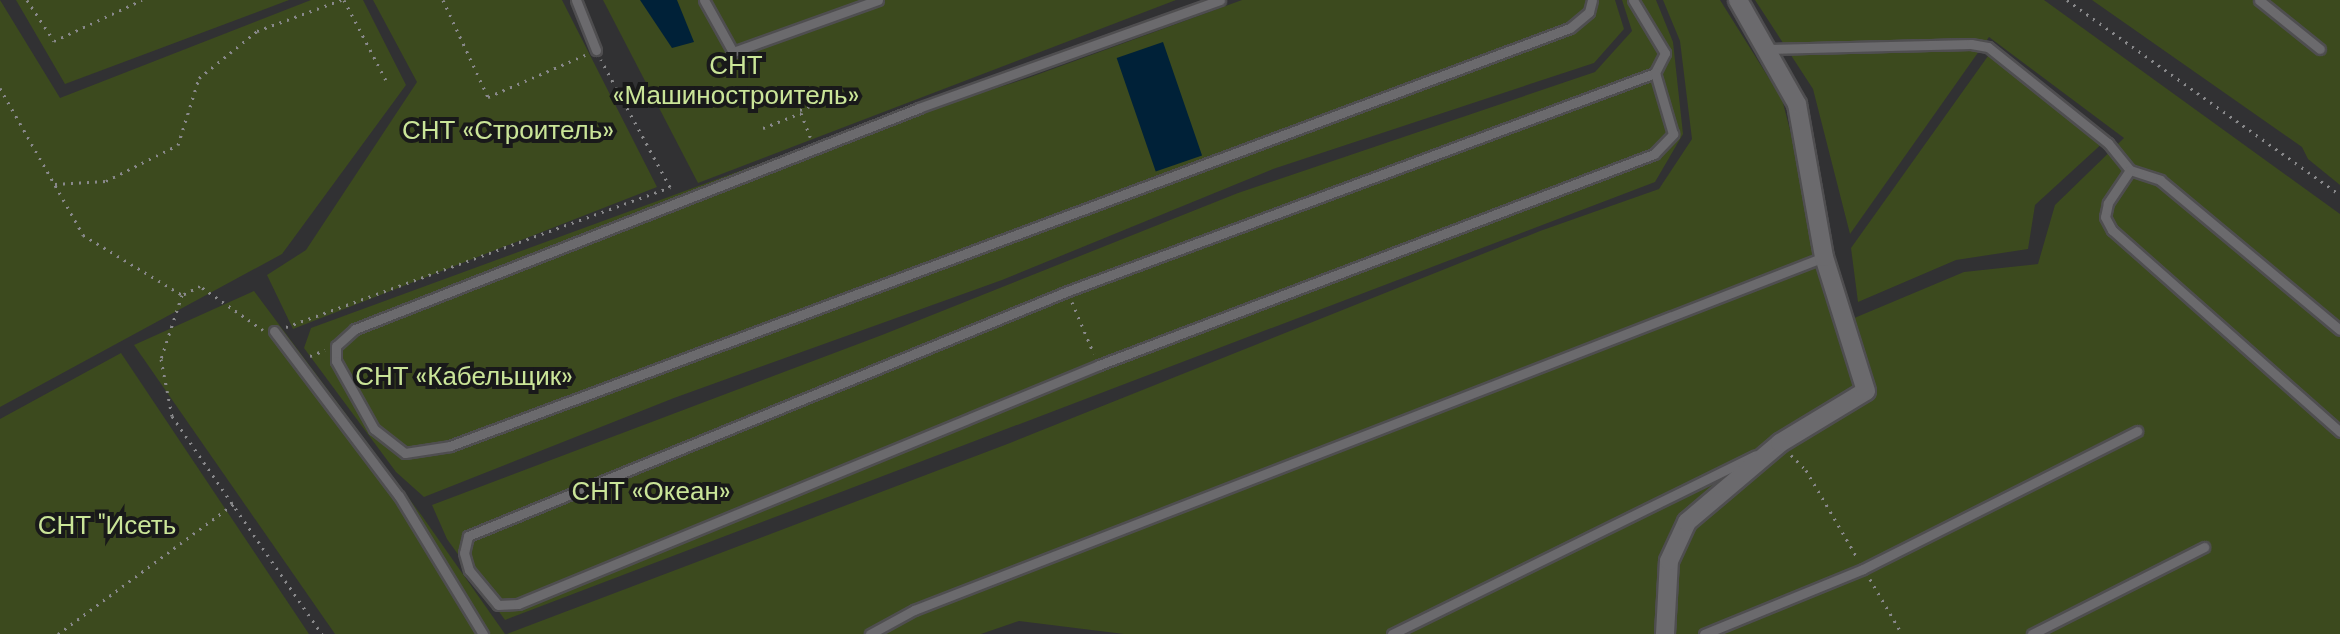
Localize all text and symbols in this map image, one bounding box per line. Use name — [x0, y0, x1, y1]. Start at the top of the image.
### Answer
park label: СНТ «Машиностроитель» — [613, 50, 859, 112]
park label: СНТ «Строитель» — [402, 115, 614, 147]
park label: СНТ «Кабельщик» — [355, 361, 573, 393]
park label: СНТ «Океан» — [571, 476, 731, 508]
park label: СНТ "Исеть — [38, 510, 176, 542]

